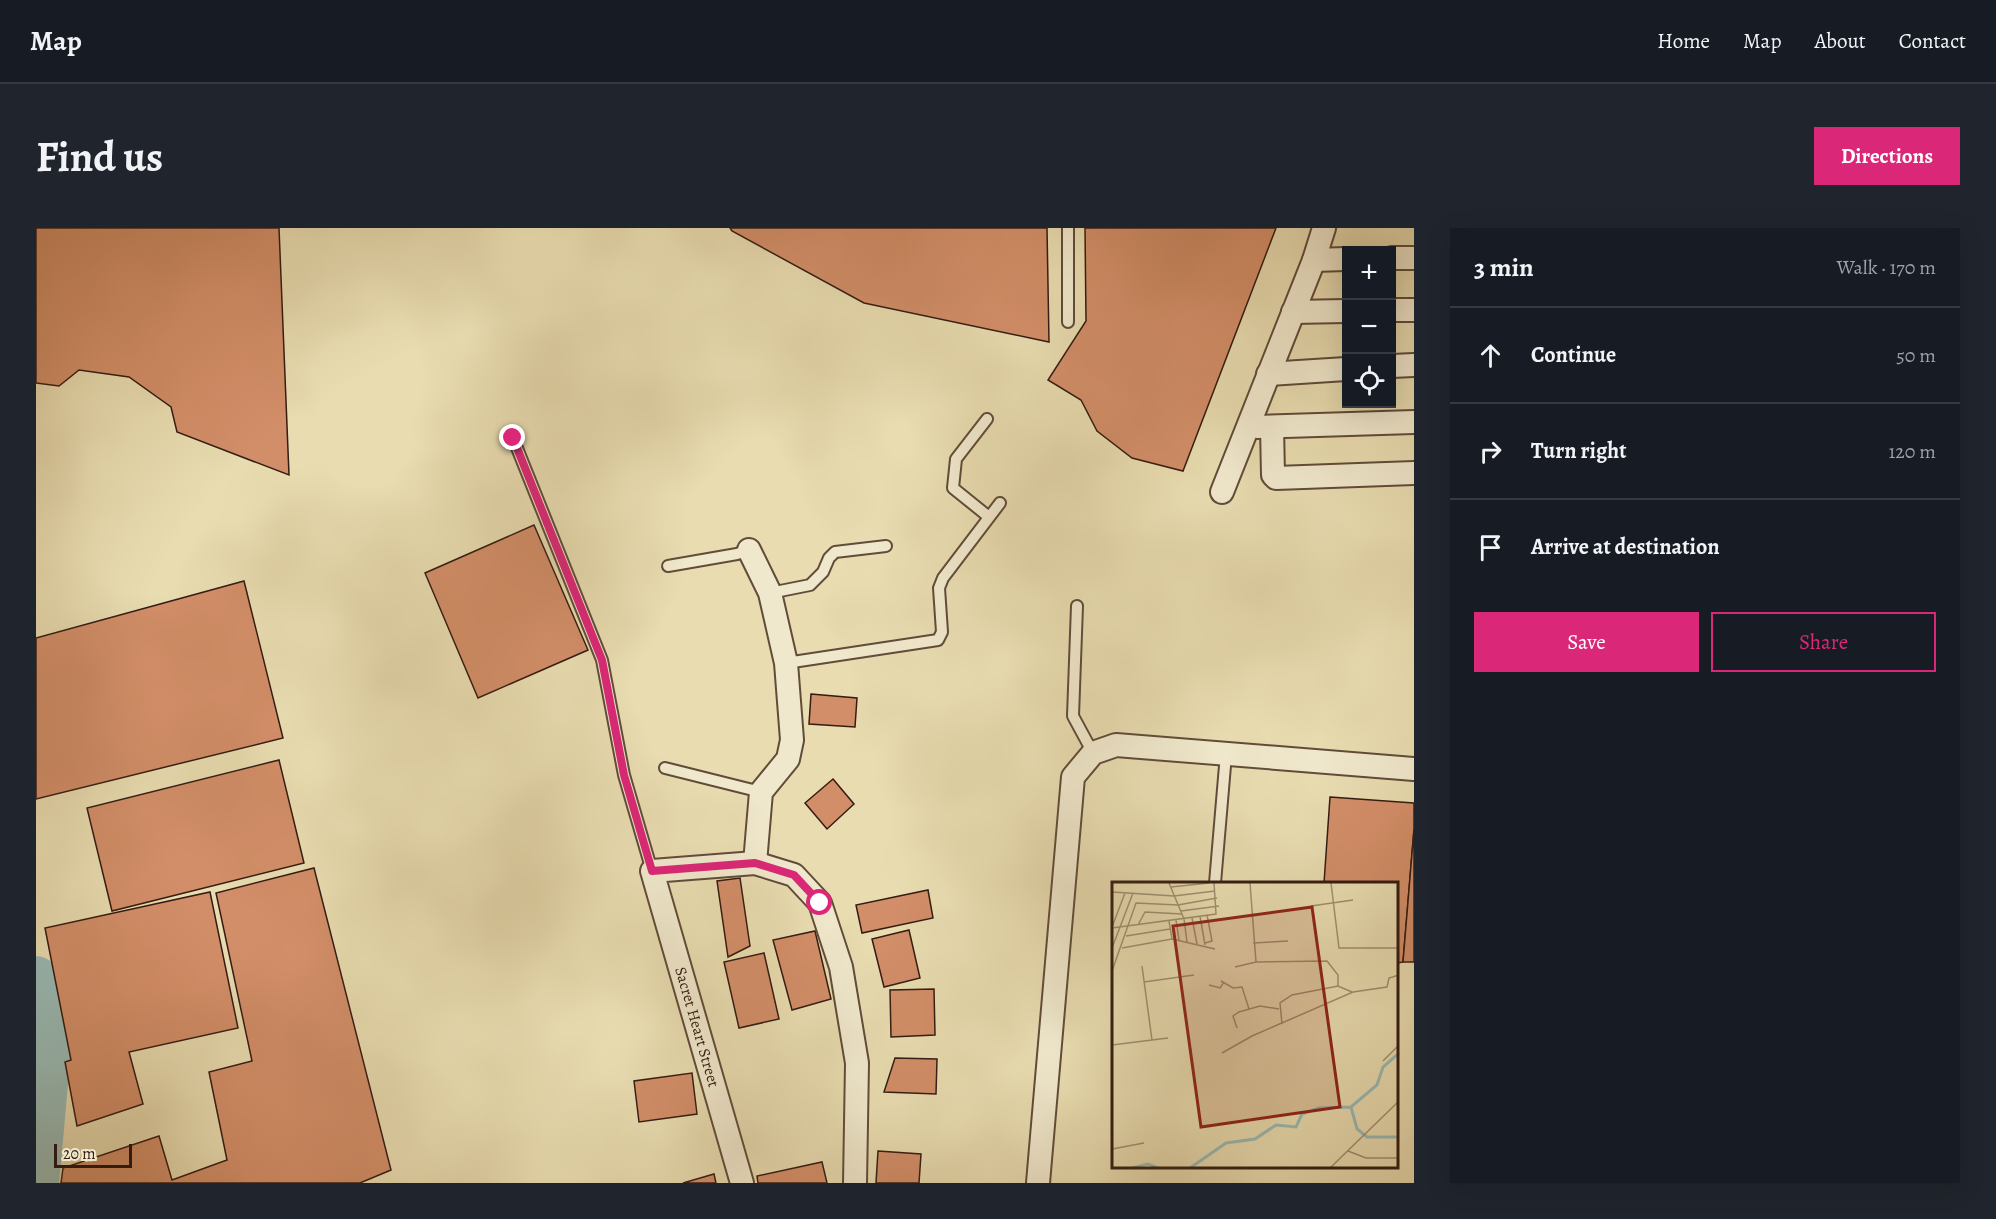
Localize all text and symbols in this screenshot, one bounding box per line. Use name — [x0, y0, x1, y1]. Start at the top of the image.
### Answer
text: Map — [30, 22, 82, 60]
text: Home — [1657, 27, 1710, 55]
text: Map — [1743, 27, 1781, 55]
text: About — [1814, 27, 1866, 55]
text: Contact — [1899, 27, 1966, 55]
button: Directions — [1814, 127, 1960, 185]
text: Find us — [36, 128, 163, 185]
map controls — [1342, 246, 1396, 408]
button: + — [1342, 246, 1396, 300]
text: 3 min — [1474, 250, 1534, 285]
text: Walk · 170 m — [1836, 254, 1936, 281]
button: − — [1342, 300, 1396, 354]
icon: ahead — [1474, 339, 1507, 372]
text: Continue — [1531, 340, 1616, 370]
text: 50 m — [1896, 342, 1936, 369]
button: locate — [1342, 354, 1396, 408]
route end — [499, 424, 525, 450]
icon: right — [1474, 435, 1507, 468]
text: Turn right — [1531, 436, 1627, 466]
text: 120 m — [1888, 438, 1936, 465]
icon: arrive — [1474, 531, 1507, 564]
text: Arrive at destination — [1531, 532, 1720, 562]
button: Save — [1474, 612, 1699, 672]
button: Share — [1711, 612, 1936, 672]
inset map — [1112, 882, 1399, 1168]
route start — [806, 889, 832, 915]
street label: Sacret Heart Street — [669, 964, 725, 1090]
scale bar — [54, 1141, 132, 1168]
text: 20 m — [63, 1143, 96, 1165]

